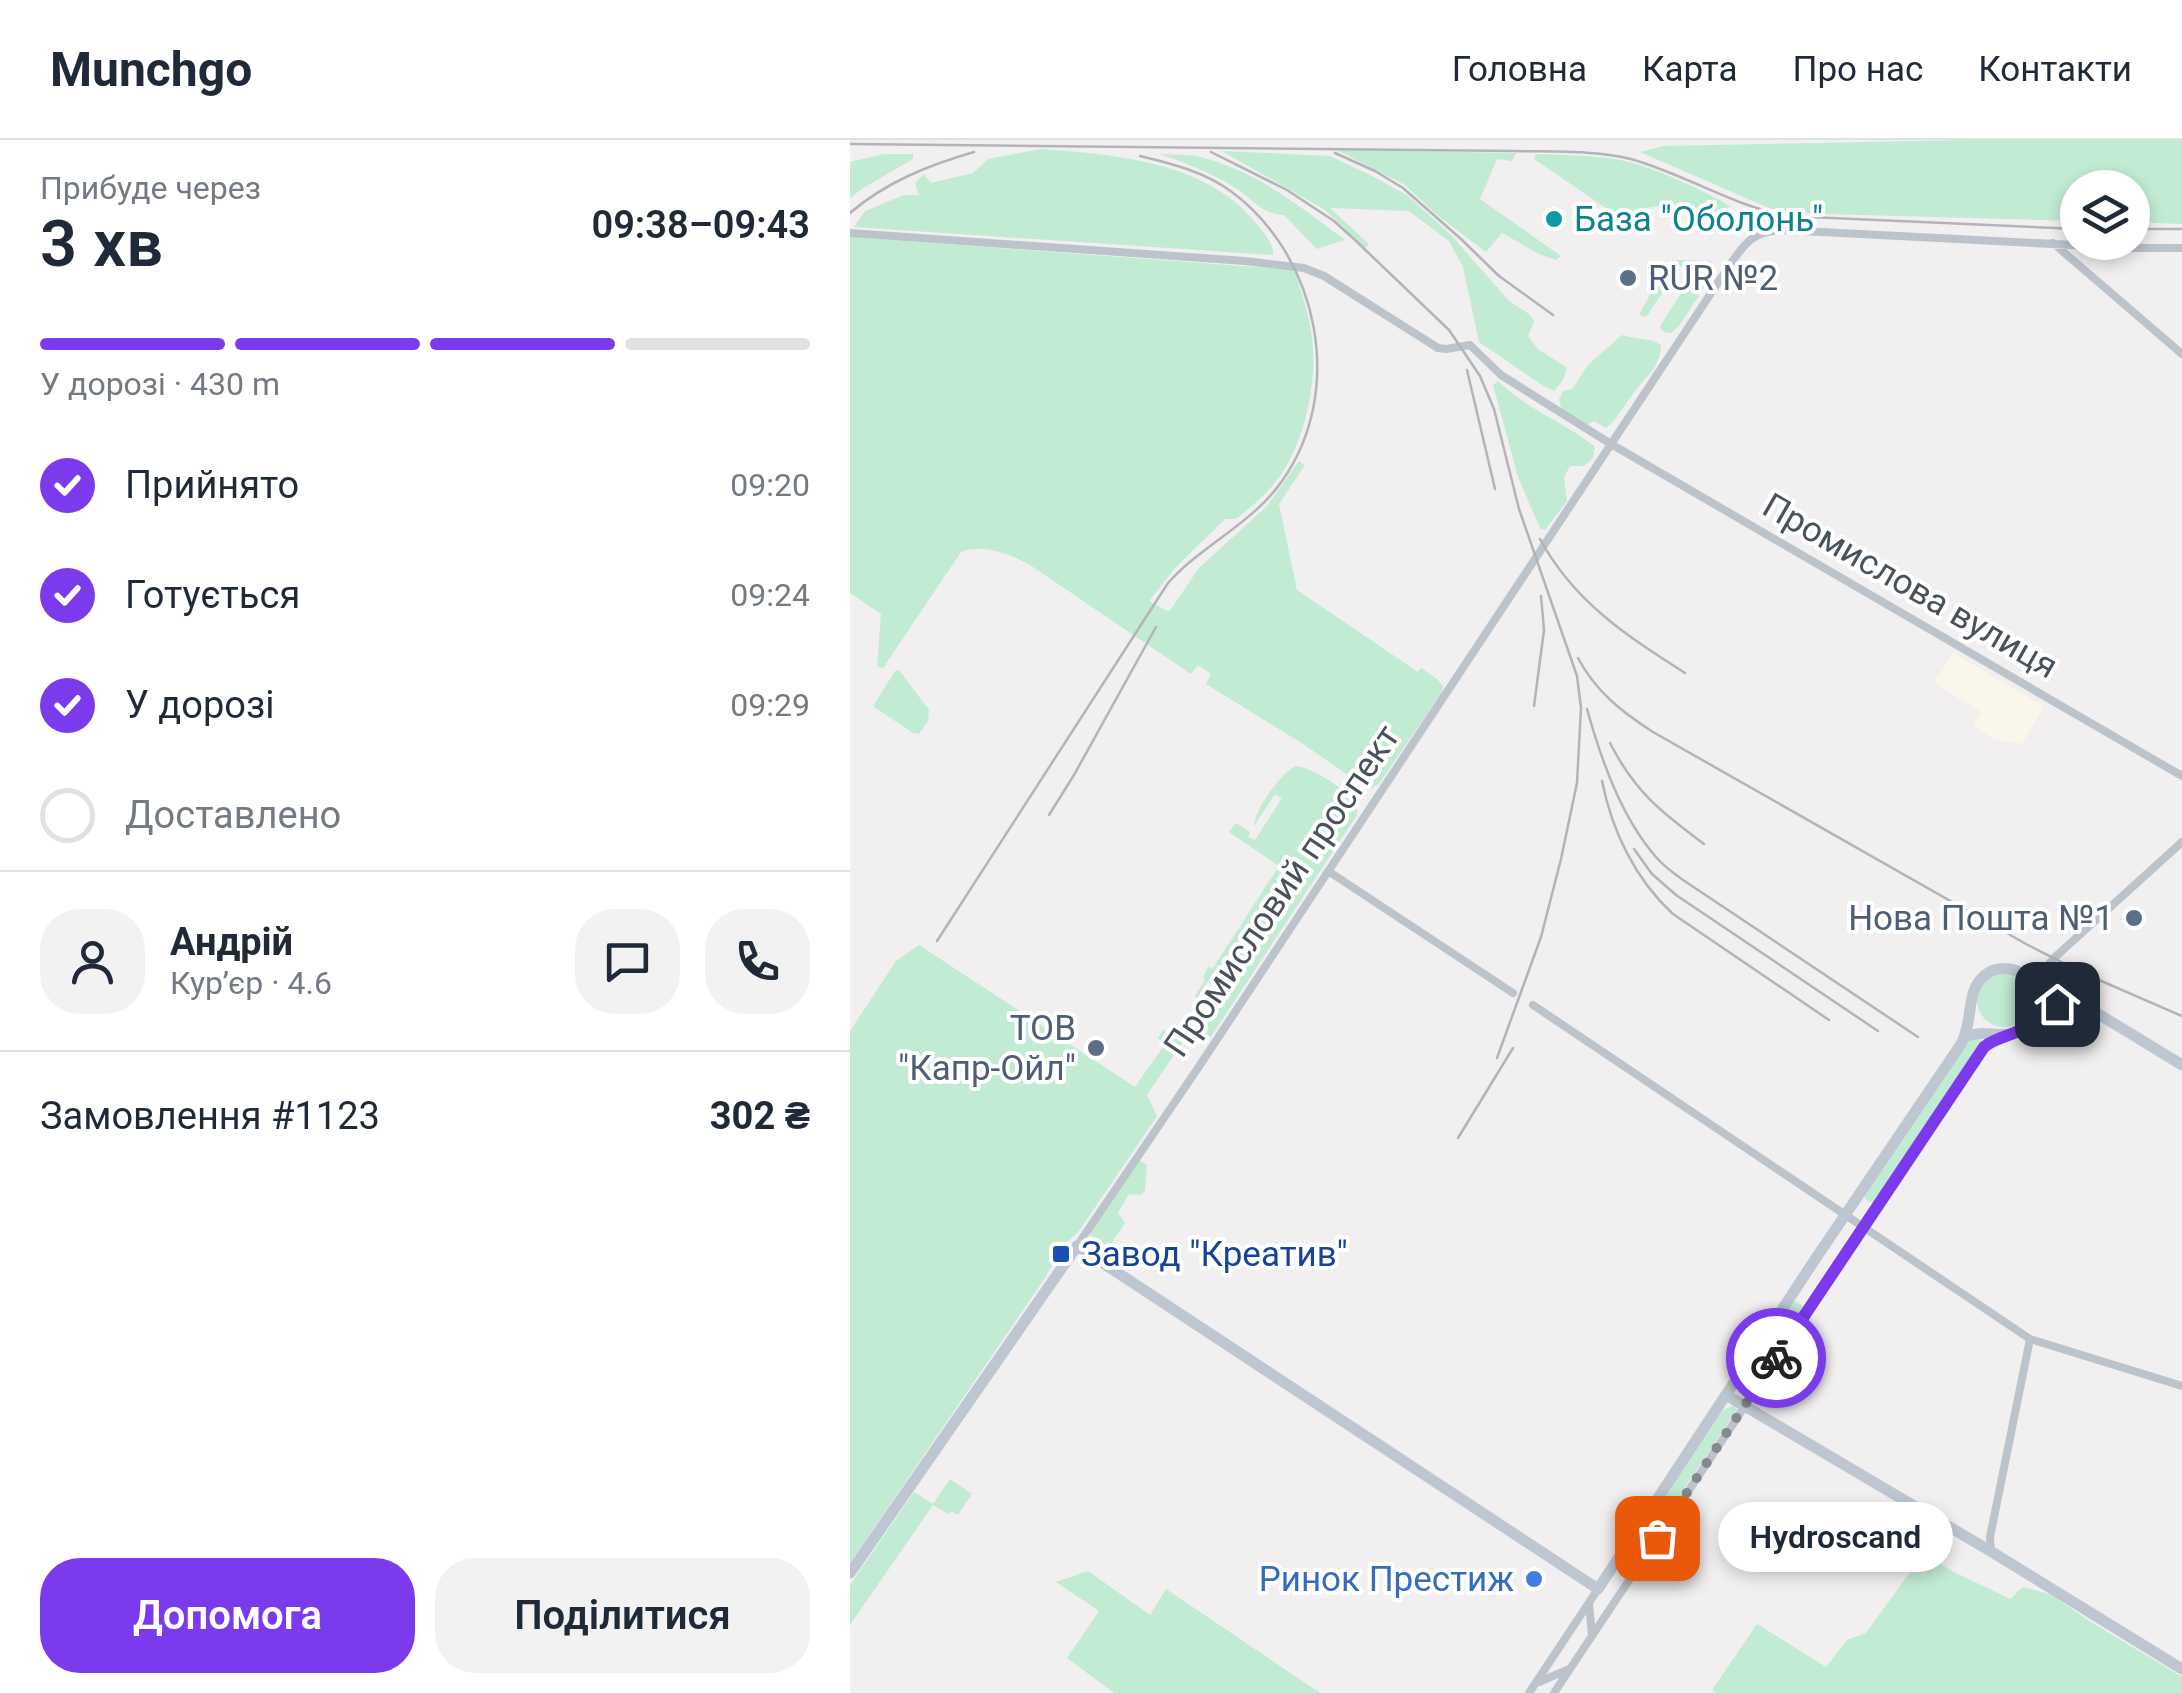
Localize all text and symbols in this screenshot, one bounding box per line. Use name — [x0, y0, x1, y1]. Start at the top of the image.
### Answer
text: Munchgo — [50, 41, 252, 98]
text: Головна — [1452, 49, 1587, 90]
text: Карта — [1642, 49, 1737, 90]
text: Про нас — [1792, 49, 1923, 90]
text: Контакти — [1978, 49, 2132, 90]
text: Прибуде через — [40, 169, 261, 207]
map controls — [2060, 170, 2150, 260]
button: layers — [2060, 170, 2150, 260]
place label: База "Оболонь" — [1574, 199, 1823, 240]
text: 09:38–09:43 — [591, 203, 810, 247]
text: 3 хв — [40, 206, 163, 282]
marker: База "Оболонь" — [1543, 208, 1565, 230]
place label: RUR №2 — [1648, 258, 1778, 299]
marker: RUR №2 — [1617, 267, 1639, 289]
text: У дорозі · 430 m — [40, 365, 280, 403]
icon: check — [40, 458, 95, 513]
text: Прийнято — [125, 463, 299, 507]
text: 09:20 — [730, 466, 810, 504]
street label: Промислова вулиця — [1755, 485, 2065, 687]
icon: check — [40, 568, 95, 623]
text: Готується — [125, 573, 300, 617]
text: 09:24 — [730, 576, 810, 614]
icon: check — [40, 678, 95, 733]
text: У дорозі — [125, 683, 274, 727]
text: 09:29 — [730, 686, 810, 724]
street label: Промисловий проспект — [1156, 717, 1408, 1065]
text: Доставлено — [125, 793, 341, 837]
place label: Нова Пошта №1 — [1848, 898, 2114, 939]
marker: Нова Пошта №1 — [2123, 907, 2145, 929]
button: person — [40, 909, 145, 1014]
button: chat — [575, 909, 680, 1014]
button: phone — [705, 909, 810, 1014]
text: Андрій — [170, 920, 293, 964]
pin — [2015, 962, 2100, 1047]
text: Кур’єр · 4.6 — [170, 964, 332, 1002]
icon: home — [2030, 977, 2085, 1032]
place label: ТОВ "Капр-Ойл" — [898, 1008, 1076, 1089]
marker: ТОВ "Капр-Ойл" — [1085, 1037, 1107, 1059]
text: Замовлення #1123 — [40, 1094, 380, 1138]
text: 302 ₴ — [710, 1094, 810, 1138]
place label: Завод "Креатив" — [1081, 1234, 1348, 1275]
marker: Завод "Креатив" — [1050, 1243, 1072, 1265]
courier — [1726, 1308, 1826, 1408]
icon: bike — [1749, 1331, 1804, 1386]
pin — [1615, 1496, 1700, 1581]
callout: Hydroscand — [1717, 1503, 1952, 1573]
icon: bag — [1630, 1511, 1685, 1566]
text: Hydroscand — [1750, 1518, 1921, 1556]
button: Допомога — [40, 1558, 415, 1673]
button: Поділитися — [435, 1558, 810, 1673]
place label: Ринок Престиж — [1259, 1559, 1514, 1600]
marker: Ринок Престиж — [1523, 1568, 1545, 1590]

